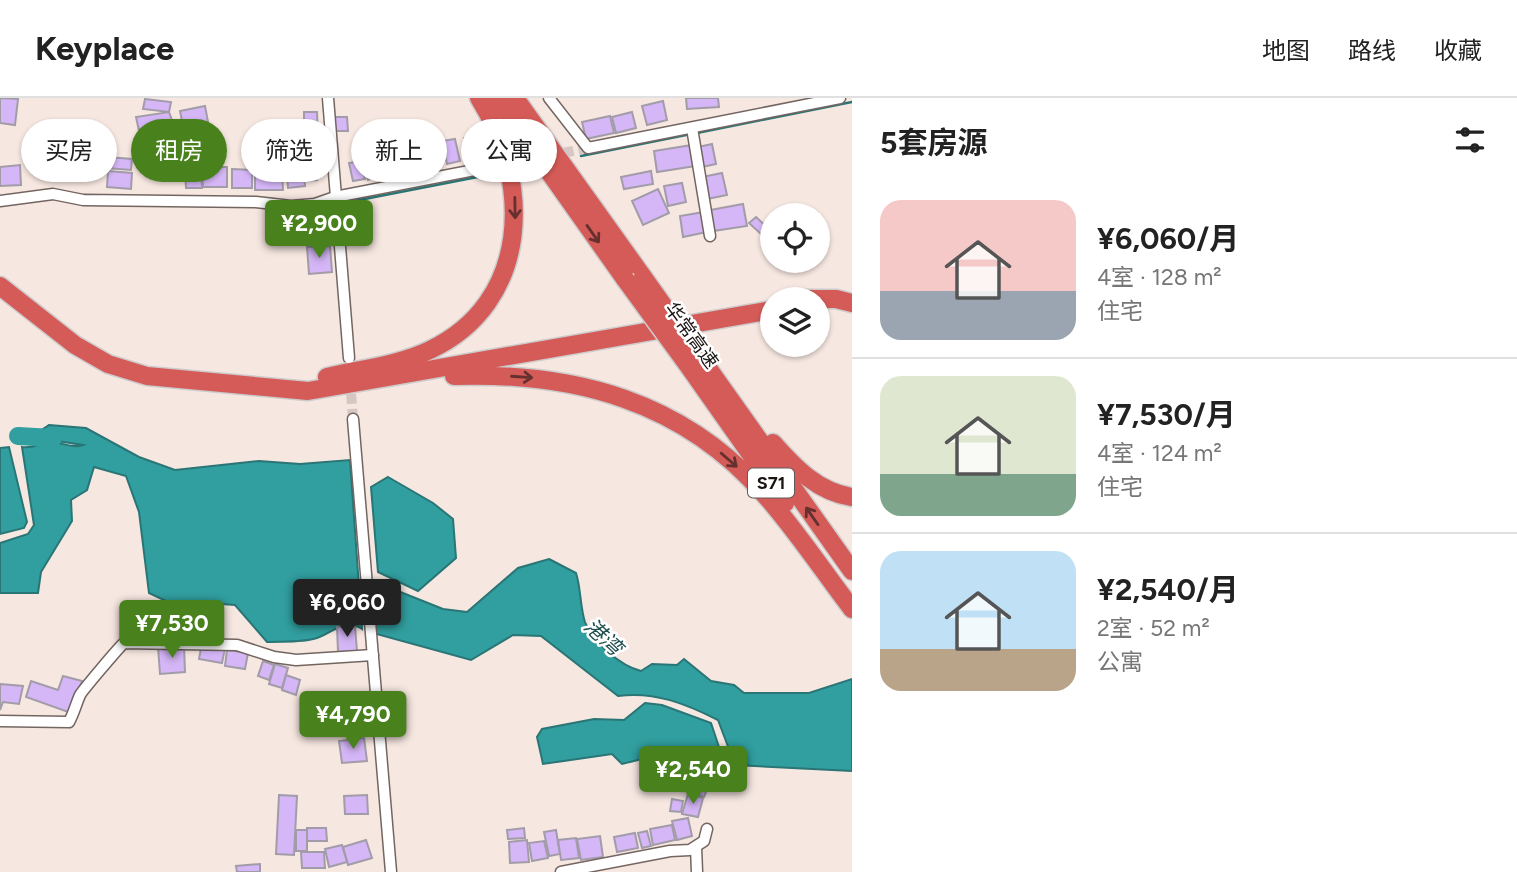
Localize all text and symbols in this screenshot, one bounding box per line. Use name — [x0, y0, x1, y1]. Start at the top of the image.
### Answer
text: Keyplace — [35, 29, 174, 68]
text: 地图 — [1262, 36, 1310, 65]
text: 路线 — [1348, 36, 1396, 65]
text: 收藏 — [1434, 36, 1482, 65]
chip: 买房 — [21, 119, 117, 182]
chip: 租房 — [131, 119, 227, 182]
chip: 筛选 — [241, 119, 337, 182]
chip: 新上 — [351, 119, 447, 182]
chip: 公寓 — [461, 119, 557, 182]
icon: filters — [1451, 121, 1489, 159]
text: 5套房源 — [880, 124, 987, 161]
one-way arrow — [508, 196, 522, 219]
pin: ¥2,900 — [262, 200, 376, 260]
map controls — [760, 203, 830, 357]
button: locate — [760, 203, 830, 273]
text: ¥2,900 — [281, 209, 357, 237]
text: ¥6,060/月 — [1097, 220, 1239, 257]
one-way arrow — [586, 224, 600, 243]
icon: home — [936, 228, 1020, 312]
text: 4室 · 128 m² — [1097, 263, 1222, 291]
button: layers — [760, 287, 830, 357]
text: 住宅 — [1097, 297, 1143, 325]
street label: 华常高速 — [660, 298, 723, 373]
one-way arrow — [511, 371, 533, 384]
text: ¥7,530/月 — [1097, 396, 1236, 433]
icon: home — [936, 404, 1020, 488]
text: 4室 · 124 m² — [1097, 439, 1222, 467]
one-way arrow — [720, 452, 738, 468]
road number: S71 — [748, 468, 794, 498]
text: 住宅 — [1097, 473, 1143, 501]
one-way arrow — [805, 507, 820, 526]
text: ¥2,540/月 — [1097, 571, 1239, 608]
icon: home — [936, 579, 1020, 663]
pin: ¥6,060 — [290, 580, 404, 639]
text: ¥6,060 — [309, 588, 385, 616]
pin: ¥7,530 — [115, 601, 229, 660]
text: ¥7,530 — [135, 609, 209, 637]
water label: 港湾 — [579, 613, 629, 662]
text: 2室 · 52 m² — [1097, 614, 1210, 642]
text: 公寓 — [1097, 648, 1143, 676]
pin: ¥4,790 — [296, 692, 410, 751]
text: ¥4,790 — [315, 700, 391, 728]
pin: ¥2,540 — [636, 746, 750, 806]
text: ¥2,540 — [655, 755, 731, 783]

